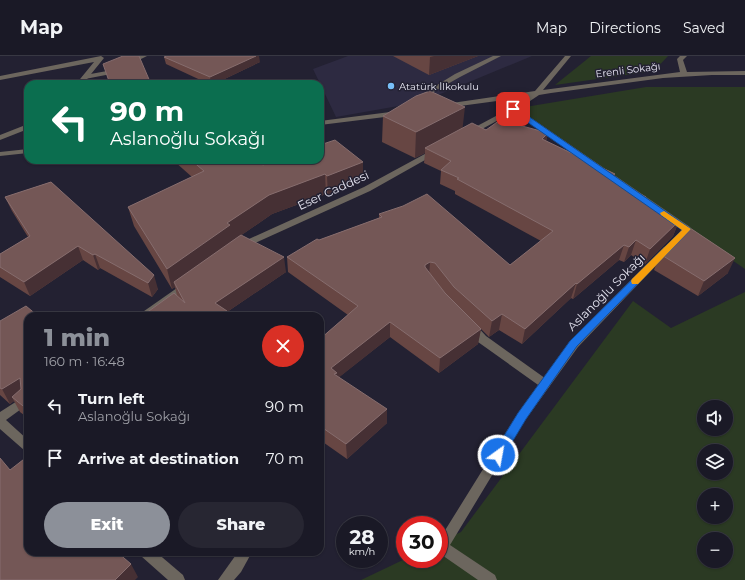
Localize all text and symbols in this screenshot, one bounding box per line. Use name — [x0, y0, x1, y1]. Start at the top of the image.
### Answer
text: Map — [20, 16, 63, 39]
text: Map — [536, 19, 567, 37]
text: Directions — [589, 19, 661, 37]
text: Saved — [683, 19, 725, 37]
street label: Erenli Sokağı — [595, 60, 661, 80]
place label: Atatürk İlkokulu — [399, 80, 479, 93]
marker: Atatürk İlkokulu — [386, 81, 396, 91]
pin — [496, 92, 530, 126]
text: 90 m — [110, 94, 184, 128]
icon: left — [44, 96, 96, 148]
icon: arrive — [502, 98, 524, 120]
text: Aslanoğlu Sokağı — [110, 128, 265, 150]
street label: Eser Caddesi — [295, 167, 371, 213]
street label: Aslanoğlu Sokağı — [564, 250, 648, 334]
text: 1 min — [44, 323, 110, 352]
button: close — [262, 325, 304, 367]
text: 160 m · 16:48 — [44, 353, 125, 369]
text: Turn left — [78, 389, 145, 408]
icon: left — [44, 395, 66, 417]
text: 90 m — [265, 397, 304, 416]
map controls — [697, 400, 733, 568]
button: sound — [697, 400, 733, 436]
text: Aslanoğlu Sokağı — [78, 408, 190, 424]
position arrow — [477, 434, 519, 476]
button: layers — [697, 444, 733, 480]
icon: arrive — [44, 447, 66, 469]
text: Arrive at destination — [78, 449, 239, 468]
text: 70 m — [266, 449, 304, 468]
button: + — [697, 488, 733, 524]
button: Exit — [44, 502, 170, 548]
button: Share — [178, 502, 304, 548]
speed limit sign: 30 — [396, 516, 448, 568]
text: 28 — [350, 525, 375, 549]
button: − — [697, 532, 733, 568]
text: km/h — [349, 545, 375, 558]

